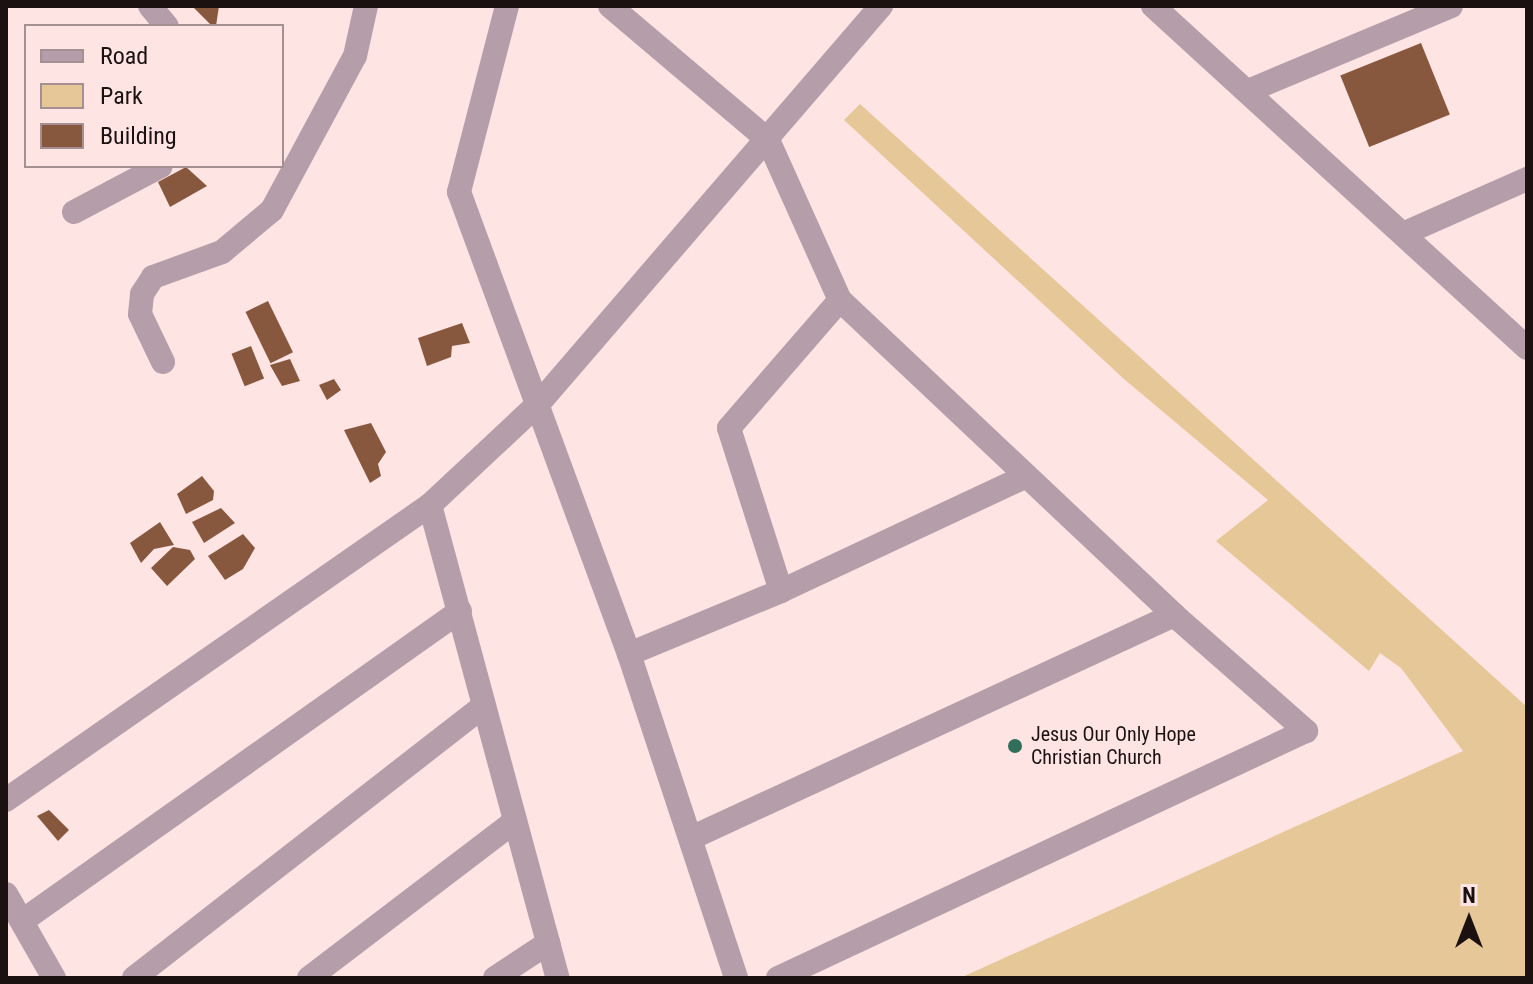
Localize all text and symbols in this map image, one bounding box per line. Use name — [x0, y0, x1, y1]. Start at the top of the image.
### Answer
legend — [24, 24, 284, 168]
text: Road — [100, 42, 148, 70]
text: Park — [100, 82, 143, 110]
text: Building — [100, 122, 177, 150]
place label: Jesus Our Only Hope Christian Church — [1031, 722, 1196, 769]
marker: Jesus Our Only Hope Christian Church — [1006, 737, 1024, 755]
north arrow — [1429, 880, 1509, 960]
text: N — [1462, 883, 1476, 908]

